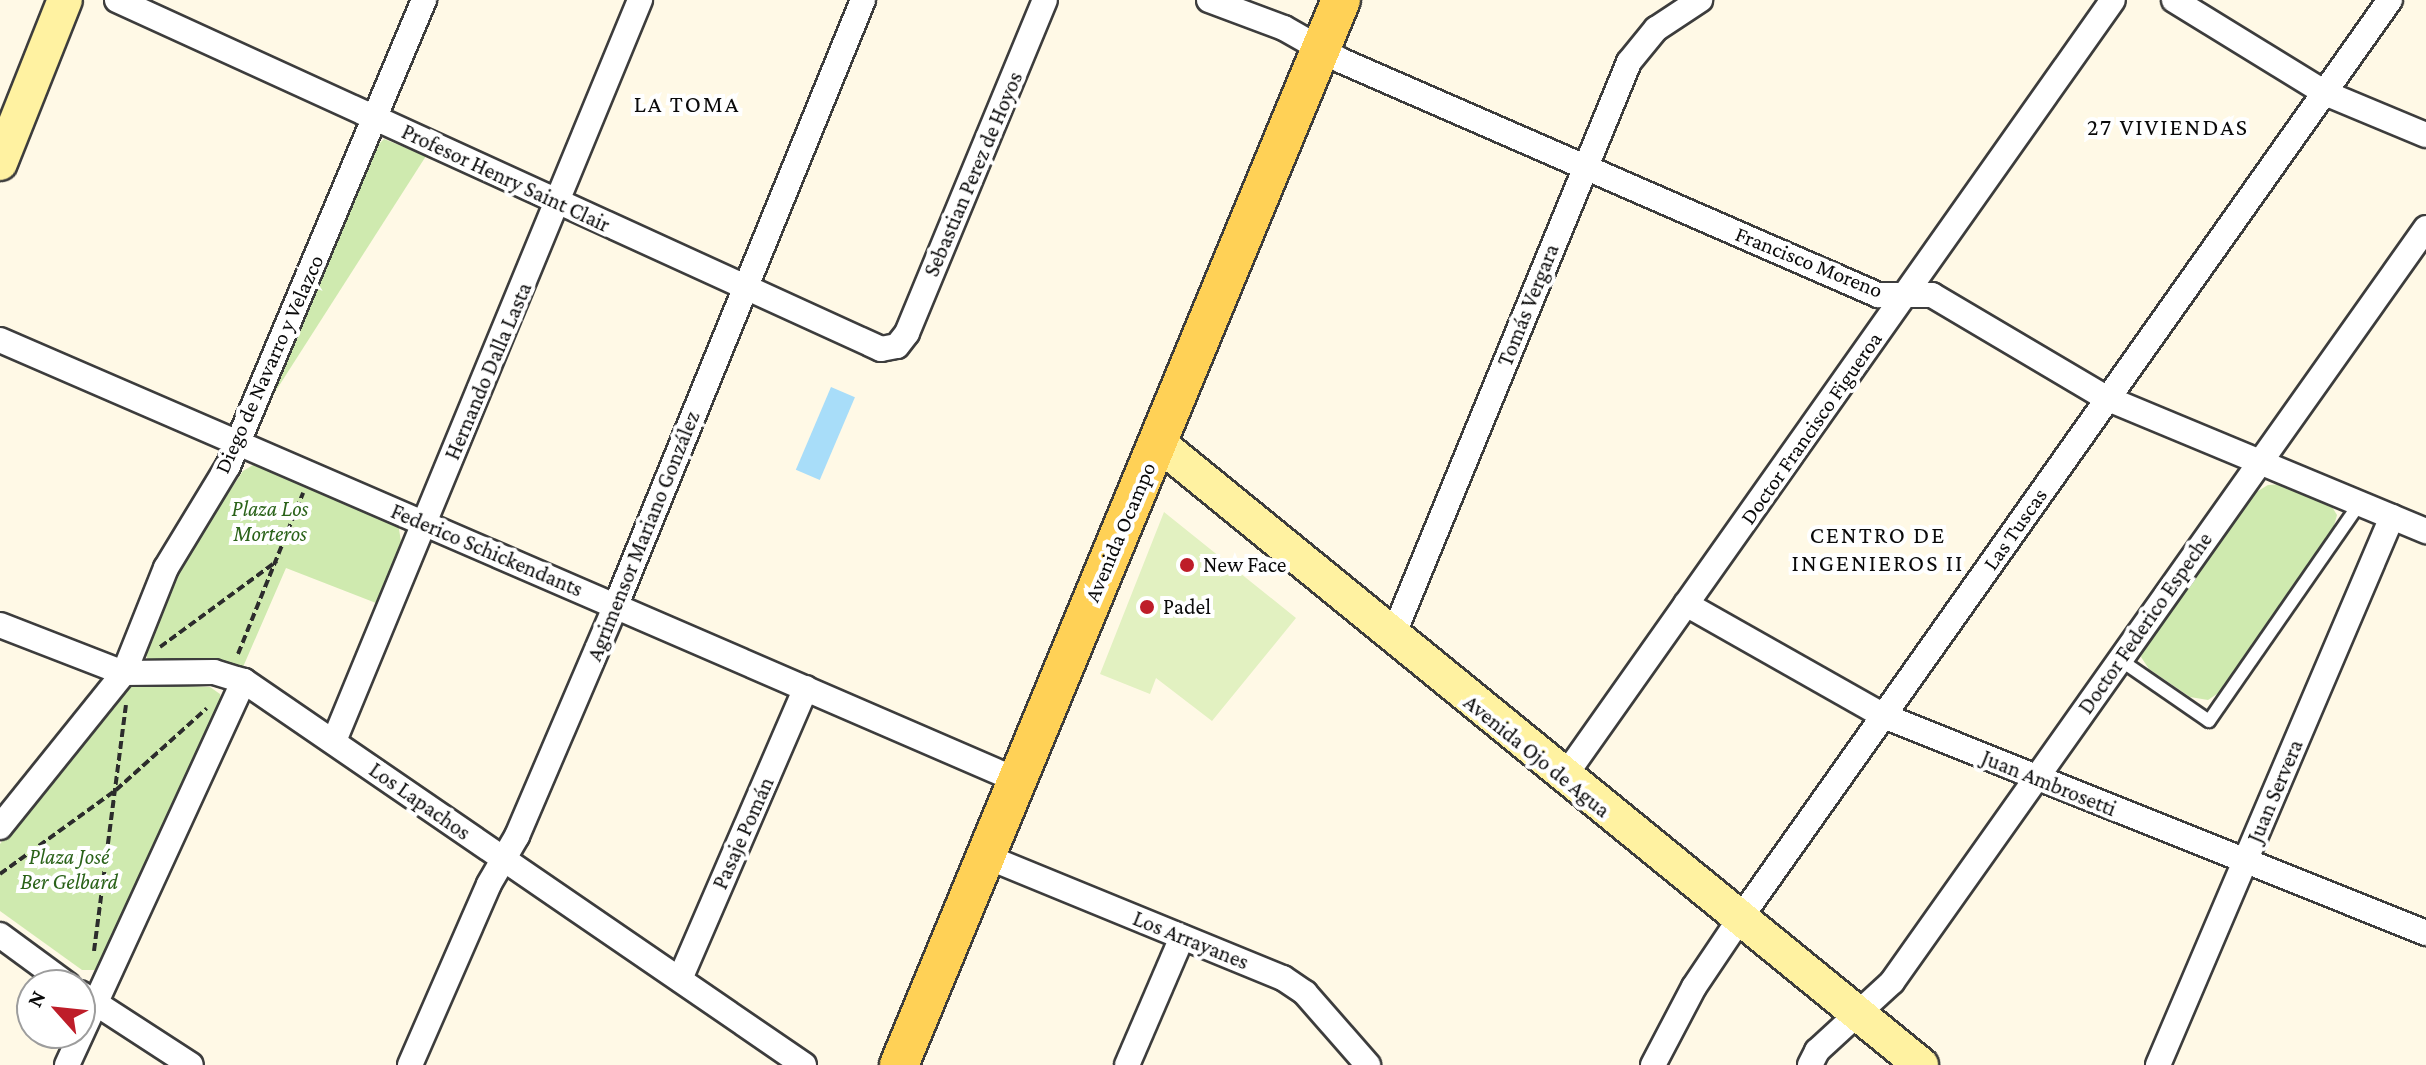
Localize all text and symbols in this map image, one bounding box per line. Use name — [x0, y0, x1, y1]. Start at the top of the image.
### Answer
street label: Sebastian Perez de Hoyos — [918, 68, 1028, 280]
district label: LA TOMA — [634, 90, 740, 118]
district label: 27 VIVIENDAS — [2087, 113, 2249, 141]
street label: Profesor Henry Saint Clair — [398, 118, 614, 238]
street label: Francisco Moreno — [1731, 220, 1887, 304]
street label: Tomás Vergara — [1491, 240, 1565, 370]
street label: Diego de Navarro y Velazco — [209, 251, 329, 477]
street label: Hernando Dalla Lasta — [439, 278, 537, 464]
street label: Doctor Francisco Figueroa — [1734, 327, 1888, 529]
street label: Agrimensor Mariano González — [581, 407, 705, 665]
street label: Avenida Ocampo — [1079, 458, 1161, 606]
street label: Las Tuscas — [1977, 483, 2053, 575]
park label: Plaza Los Morteros — [232, 495, 308, 546]
street label: Federico Schickendants — [387, 498, 587, 602]
district label: CENTRO DE INGENIEROS II — [1792, 521, 1964, 577]
street label: Doctor Federico Espeche — [2072, 527, 2218, 719]
place label: New Face — [1203, 552, 1286, 578]
marker: New Face — [1178, 556, 1196, 574]
place label: Padel — [1163, 594, 1211, 620]
marker: Padel — [1138, 598, 1156, 616]
street label: Avenida Ojo de Agua — [1459, 689, 1615, 823]
street label: Juan Servera — [2241, 735, 2309, 847]
street label: Juan Ambrosetti — [1978, 744, 2120, 822]
street label: Los Lapachos — [364, 756, 476, 846]
street label: Pasaje Pomán — [707, 773, 779, 893]
park label: Plaza José Ber Gelbard — [20, 843, 118, 894]
street label: Los Arrayanes — [1129, 905, 1253, 975]
north arrow — [16, 969, 96, 1049]
text: N — [21, 986, 50, 1011]

